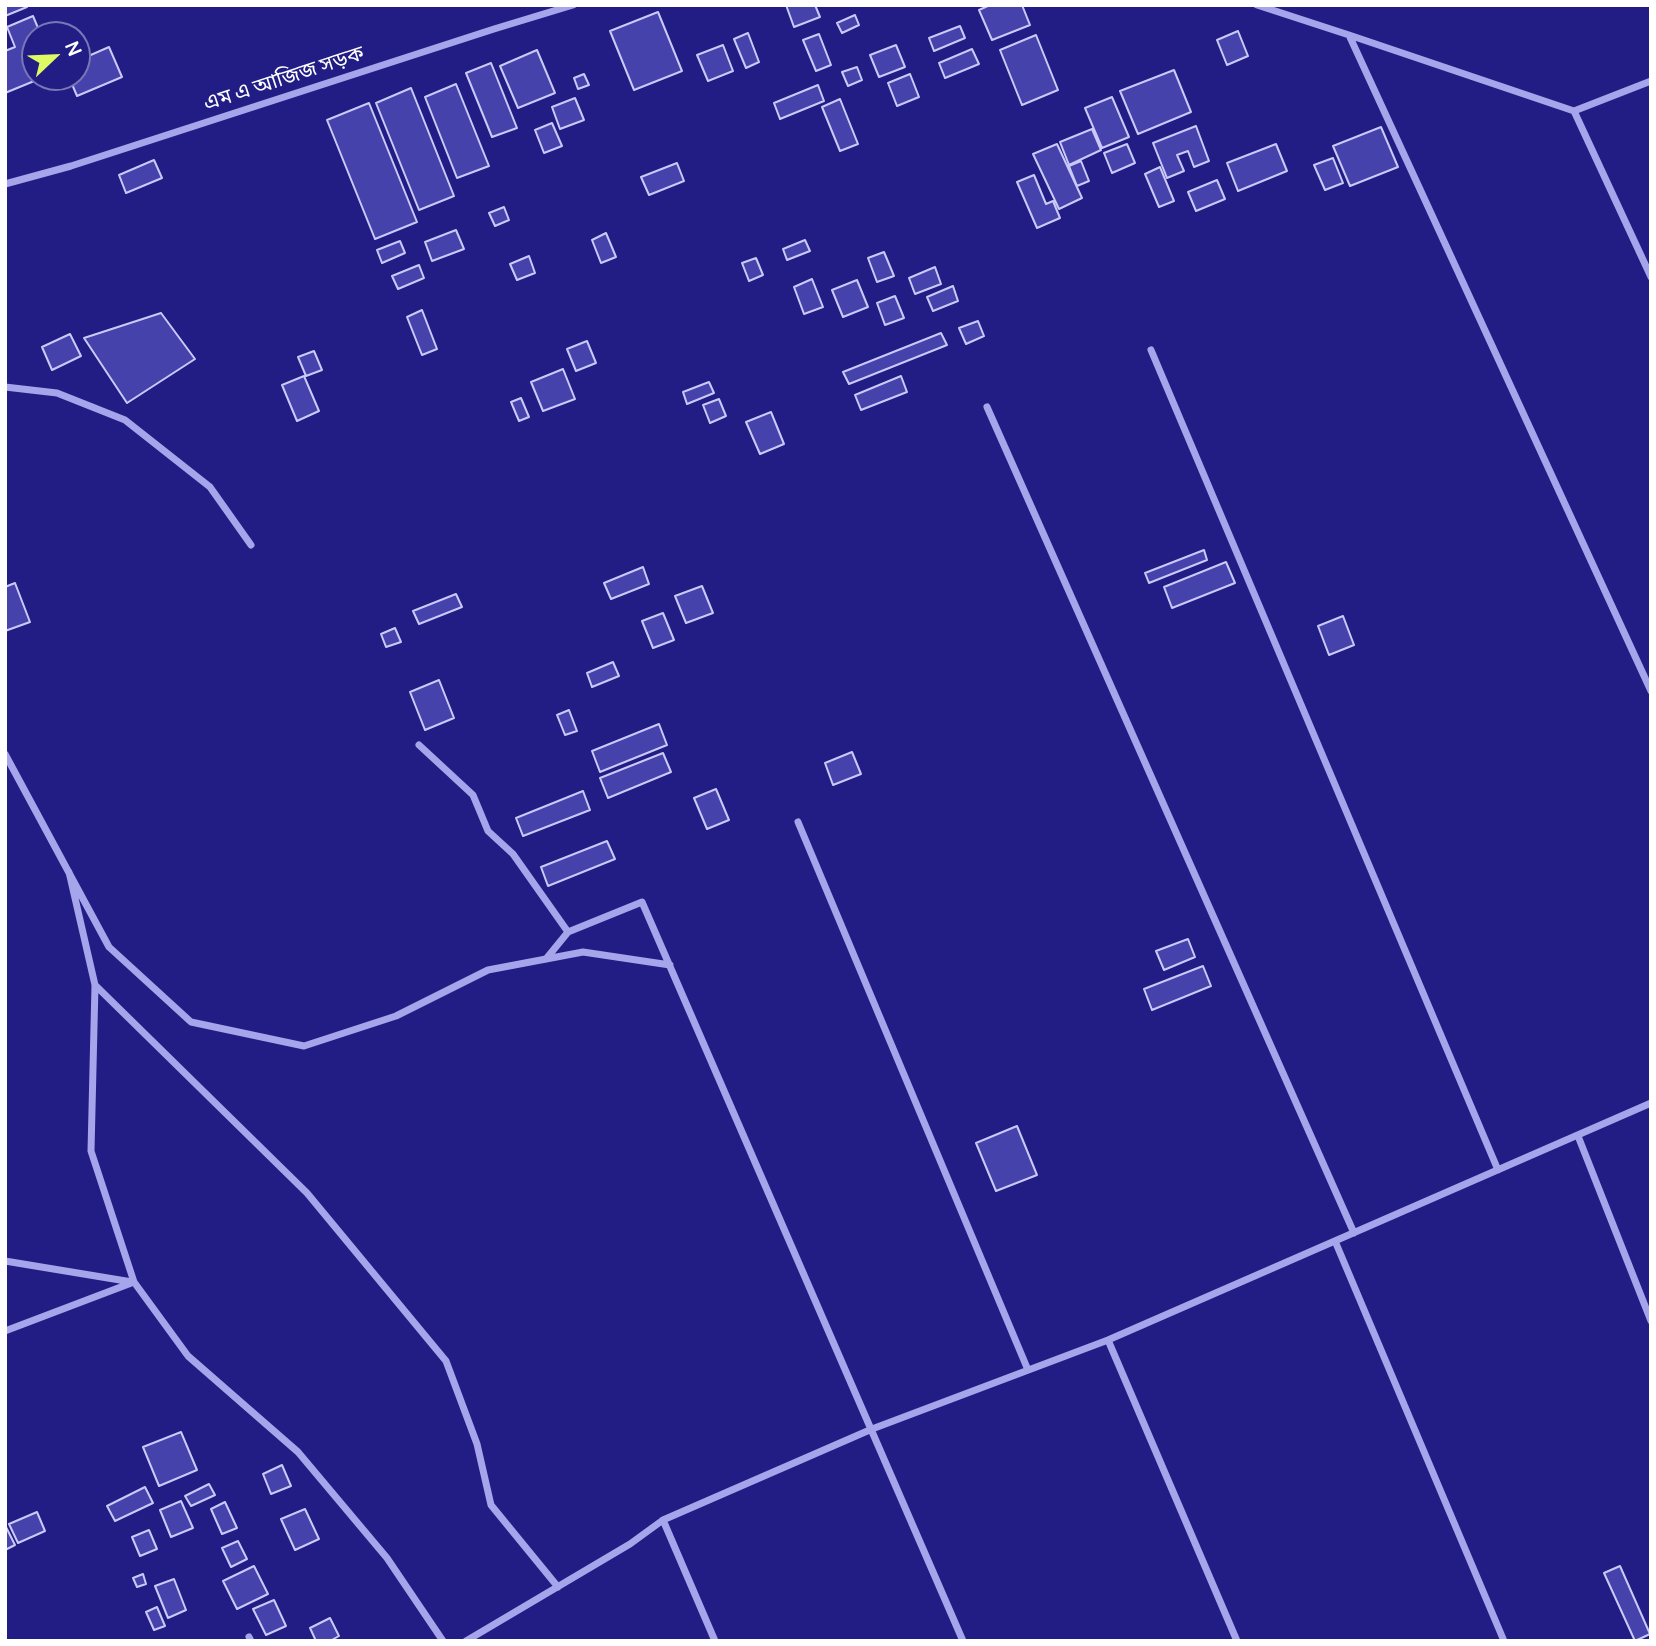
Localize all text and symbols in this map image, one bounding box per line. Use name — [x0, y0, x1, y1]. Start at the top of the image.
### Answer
north arrow — [21, 21, 91, 91]
text: N — [59, 37, 88, 60]
street label: এম এ আজিজ সড়ক — [201, 41, 367, 117]

